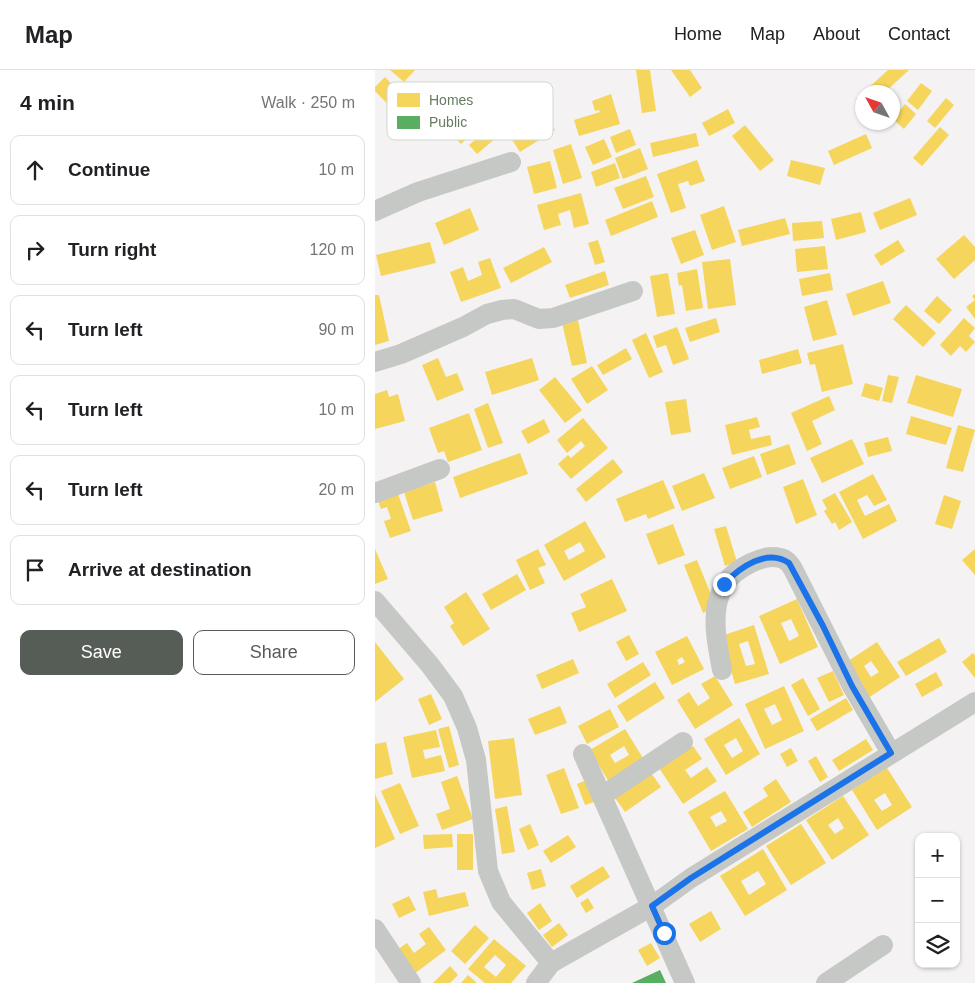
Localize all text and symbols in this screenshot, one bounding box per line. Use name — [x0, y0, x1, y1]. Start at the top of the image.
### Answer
text: Map — [25, 21, 73, 48]
text: Home — [674, 24, 722, 44]
text: Map — [750, 24, 785, 44]
text: About — [813, 24, 860, 44]
text: Contact — [888, 24, 950, 44]
legend — [387, 82, 553, 140]
north arrow — [855, 85, 900, 130]
text: 4 min — [20, 91, 75, 114]
text: Homes — [429, 92, 473, 108]
text: Walk · 250 m — [261, 94, 355, 111]
text: Public — [429, 114, 467, 130]
icon: ahead — [21, 156, 49, 184]
text: Continue — [68, 159, 150, 180]
text: 10 m — [318, 161, 354, 178]
icon: right — [21, 236, 49, 264]
text: Turn right — [68, 239, 156, 260]
text: 120 m — [310, 241, 354, 258]
icon: left — [21, 316, 49, 344]
text: Turn left — [68, 319, 143, 340]
text: 90 m — [318, 321, 354, 338]
icon: left — [21, 396, 49, 424]
text: Turn left — [68, 399, 143, 420]
text: 10 m — [318, 401, 354, 418]
icon: left — [21, 476, 49, 504]
text: Turn left — [68, 479, 143, 500]
text: 20 m — [318, 481, 354, 498]
icon: arrive — [21, 556, 49, 584]
text: Arrive at destination — [68, 559, 252, 580]
route end — [713, 573, 736, 596]
button: Save — [20, 630, 183, 675]
button: Share — [193, 630, 355, 675]
map controls — [915, 833, 960, 968]
button: + — [915, 833, 960, 878]
button: − — [915, 878, 960, 923]
route start — [653, 922, 676, 945]
button: layers — [915, 923, 960, 968]

